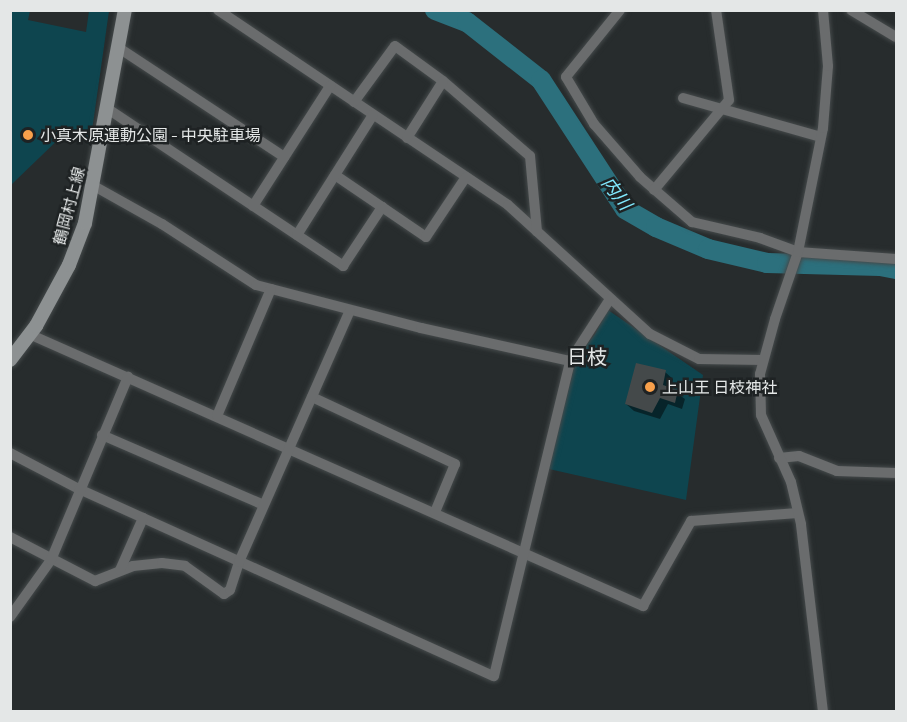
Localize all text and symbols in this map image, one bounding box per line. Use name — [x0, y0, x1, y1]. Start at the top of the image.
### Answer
place label: 小真木原運動公園 - 中央駐車場 — [40, 125, 261, 145]
marker: 小真木原運動公園 - 中央駐車場 — [21, 128, 35, 142]
street label: 鶴岡村上線 — [49, 165, 89, 247]
water label: 内川 — [598, 172, 636, 214]
district label: 日枝 — [567, 344, 607, 368]
place label: 上山王 日枝神社 — [662, 377, 777, 397]
marker: 上山王 日枝神社 — [643, 380, 657, 394]

